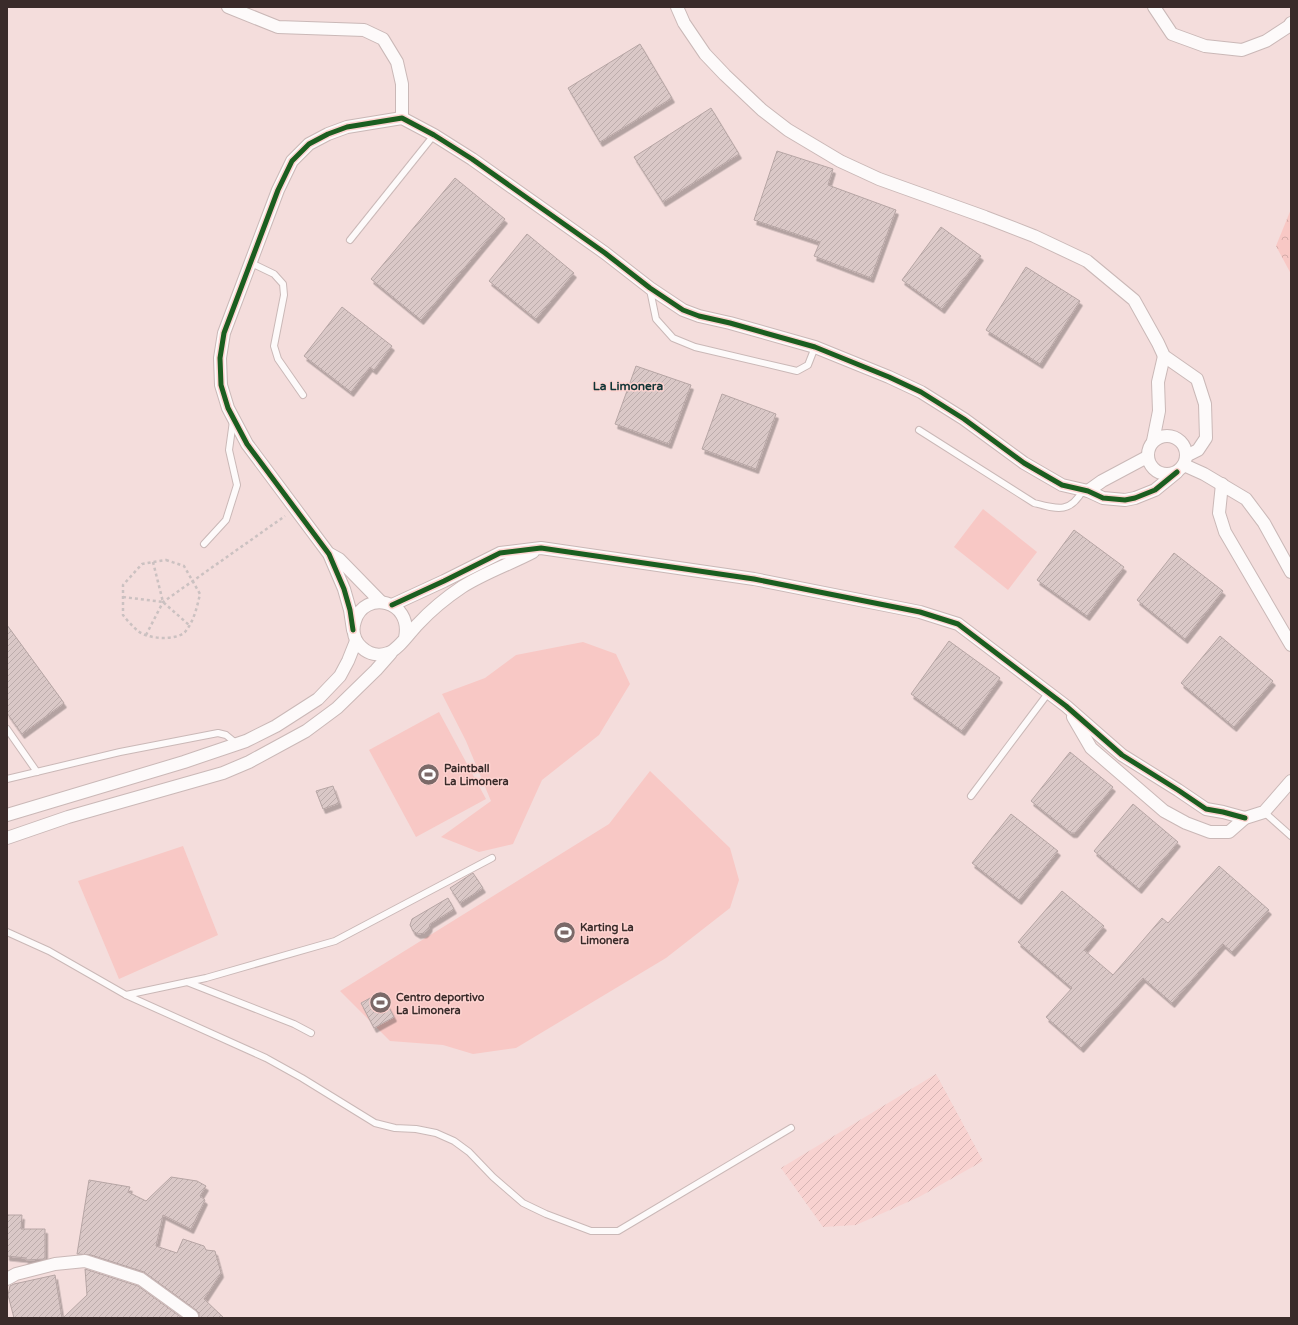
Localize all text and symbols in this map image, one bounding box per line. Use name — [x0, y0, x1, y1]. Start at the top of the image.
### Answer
district label: La Limonera — [593, 379, 663, 393]
sports icon: Paintball La Limonera — [415, 761, 441, 787]
place label: Paintball La Limonera — [444, 762, 509, 788]
sports icon: Karting La Limonera — [552, 920, 578, 946]
place label: Karting La Limonera — [580, 921, 634, 947]
sports icon: Centro deportivo La Limonera — [367, 990, 393, 1016]
place label: Centro deportivo La Limonera — [396, 991, 485, 1017]

